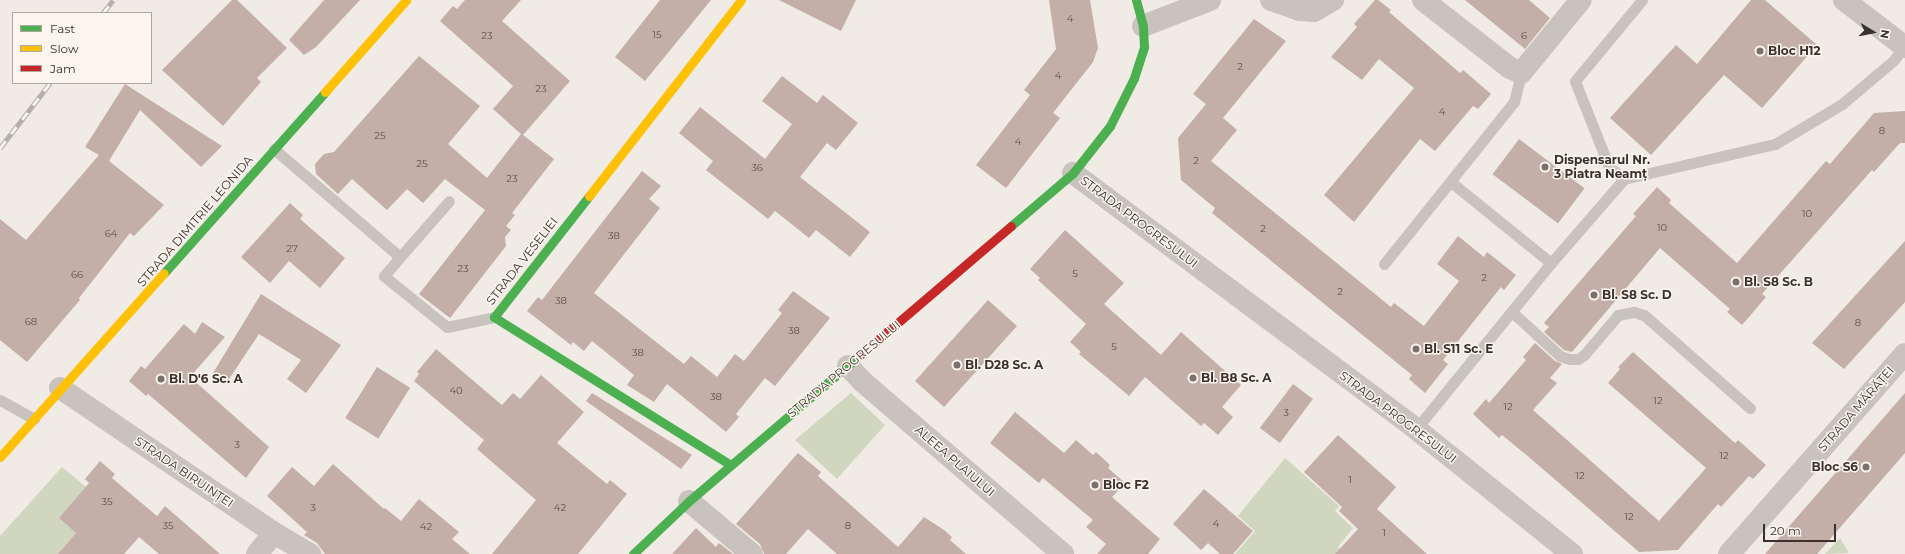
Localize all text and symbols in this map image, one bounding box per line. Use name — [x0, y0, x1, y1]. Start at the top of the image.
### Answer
legend — [12, 12, 152, 84]
north arrow — [1853, 12, 1893, 52]
house number: 4 — [1067, 13, 1073, 25]
text: Fast — [50, 21, 75, 36]
text: N — [1877, 28, 1892, 40]
house number: 15 — [652, 29, 662, 41]
house number: 23 — [481, 30, 493, 42]
house number: 6 — [1521, 30, 1527, 42]
text: Slow — [50, 41, 79, 56]
place label: Bloc H12 — [1768, 44, 1821, 58]
marker: Bloc H12 — [1755, 46, 1765, 56]
text: Jam — [50, 61, 76, 76]
house number: 2 — [1237, 61, 1243, 73]
house number: 4 — [1055, 70, 1061, 82]
house number: 23 — [535, 83, 547, 95]
house number: 4 — [1439, 106, 1445, 118]
house number: 8 — [1879, 125, 1885, 137]
house number: 25 — [374, 130, 386, 142]
house number: 4 — [1015, 136, 1021, 148]
street label: STRADA DIMITRIE LEONIDA — [134, 153, 256, 289]
place label: Dispensarul Nr. 3 Piatra Neamț — [1554, 153, 1650, 181]
house number: 2 — [1193, 155, 1199, 167]
house number: 25 — [416, 158, 428, 170]
marker: Dispensarul Nr. 3 Piatra Neamț — [1539, 161, 1551, 173]
house number: 36 — [751, 162, 763, 174]
house number: 23 — [506, 173, 518, 185]
street label: STRADA PROGRESULUI — [1078, 173, 1200, 271]
house number: 10 — [1802, 208, 1812, 220]
street label: STRADA VESELIEI — [483, 214, 561, 308]
house number: 10 — [1657, 222, 1667, 234]
house number: 2 — [1260, 223, 1266, 235]
house number: 64 — [105, 228, 117, 240]
house number: 38 — [608, 230, 620, 242]
house number: 27 — [286, 243, 298, 255]
house number: 23 — [457, 263, 469, 275]
house number: 5 — [1072, 268, 1078, 280]
house number: 66 — [71, 269, 83, 281]
house number: 2 — [1481, 272, 1487, 284]
place label: Bl. S8 Sc. B — [1744, 275, 1813, 289]
marker: Bl. S8 Sc. B — [1731, 277, 1741, 287]
house number: 2 — [1337, 286, 1343, 298]
place label: Bl. S8 Sc. D — [1602, 288, 1672, 302]
marker: Bl. S8 Sc. D — [1589, 290, 1599, 300]
house number: 38 — [555, 295, 567, 307]
house number: 68 — [25, 316, 37, 328]
street label: STRADA PROGRESULUI — [785, 317, 903, 421]
house number: 8 — [1855, 317, 1861, 329]
house number: 38 — [788, 325, 800, 337]
house number: 5 — [1111, 341, 1117, 353]
place label: Bl. S11 Sc. E — [1424, 342, 1493, 356]
marker: Bl. S11 Sc. E — [1411, 344, 1421, 354]
house number: 38 — [632, 347, 644, 359]
place label: Bl. D28 Sc. A — [965, 358, 1043, 372]
marker: Bl. D28 Sc. A — [952, 360, 962, 370]
street label: STRADA MĂRĂȚEI — [1815, 363, 1897, 455]
street label: STRADA PROGRESULUI — [1337, 368, 1459, 466]
place label: Bl. B8 Sc. A — [1201, 371, 1272, 385]
place label: Bl. D'6 Sc. A — [169, 372, 243, 386]
marker: Bl. B8 Sc. A — [1188, 373, 1198, 383]
marker: Bl. D'6 Sc. A — [156, 374, 166, 384]
house number: 40 — [449, 385, 463, 397]
house number: 38 — [710, 391, 722, 403]
house number: 12 — [1653, 395, 1663, 407]
house number: 12 — [1503, 401, 1513, 413]
house number: 3 — [1283, 407, 1289, 419]
street label: ALEEA PLAIULUI — [912, 422, 998, 500]
street label: STRADA BIRUINȚEI — [132, 434, 236, 510]
house number: 3 — [234, 439, 240, 451]
house number: 12 — [1719, 450, 1729, 462]
place label: Bloc S6 — [1812, 460, 1858, 474]
marker: Bloc S6 — [1861, 462, 1871, 472]
house number: 12 — [1575, 470, 1585, 482]
house number: 1 — [1348, 474, 1352, 486]
place label: Bloc F2 — [1103, 478, 1149, 492]
marker: Bloc F2 — [1090, 480, 1100, 490]
house number: 35 — [101, 496, 113, 508]
house number: 3 — [310, 502, 316, 514]
house number: 42 — [554, 502, 566, 514]
house number: 12 — [1624, 511, 1634, 523]
scale bar — [1765, 516, 1838, 542]
house number: 4 — [1213, 518, 1219, 530]
house number: 35 — [162, 520, 174, 532]
house number: 8 — [845, 520, 851, 532]
house number: 42 — [420, 521, 432, 533]
text: 20 m — [1770, 523, 1801, 538]
house number: 1 — [1382, 527, 1386, 539]

